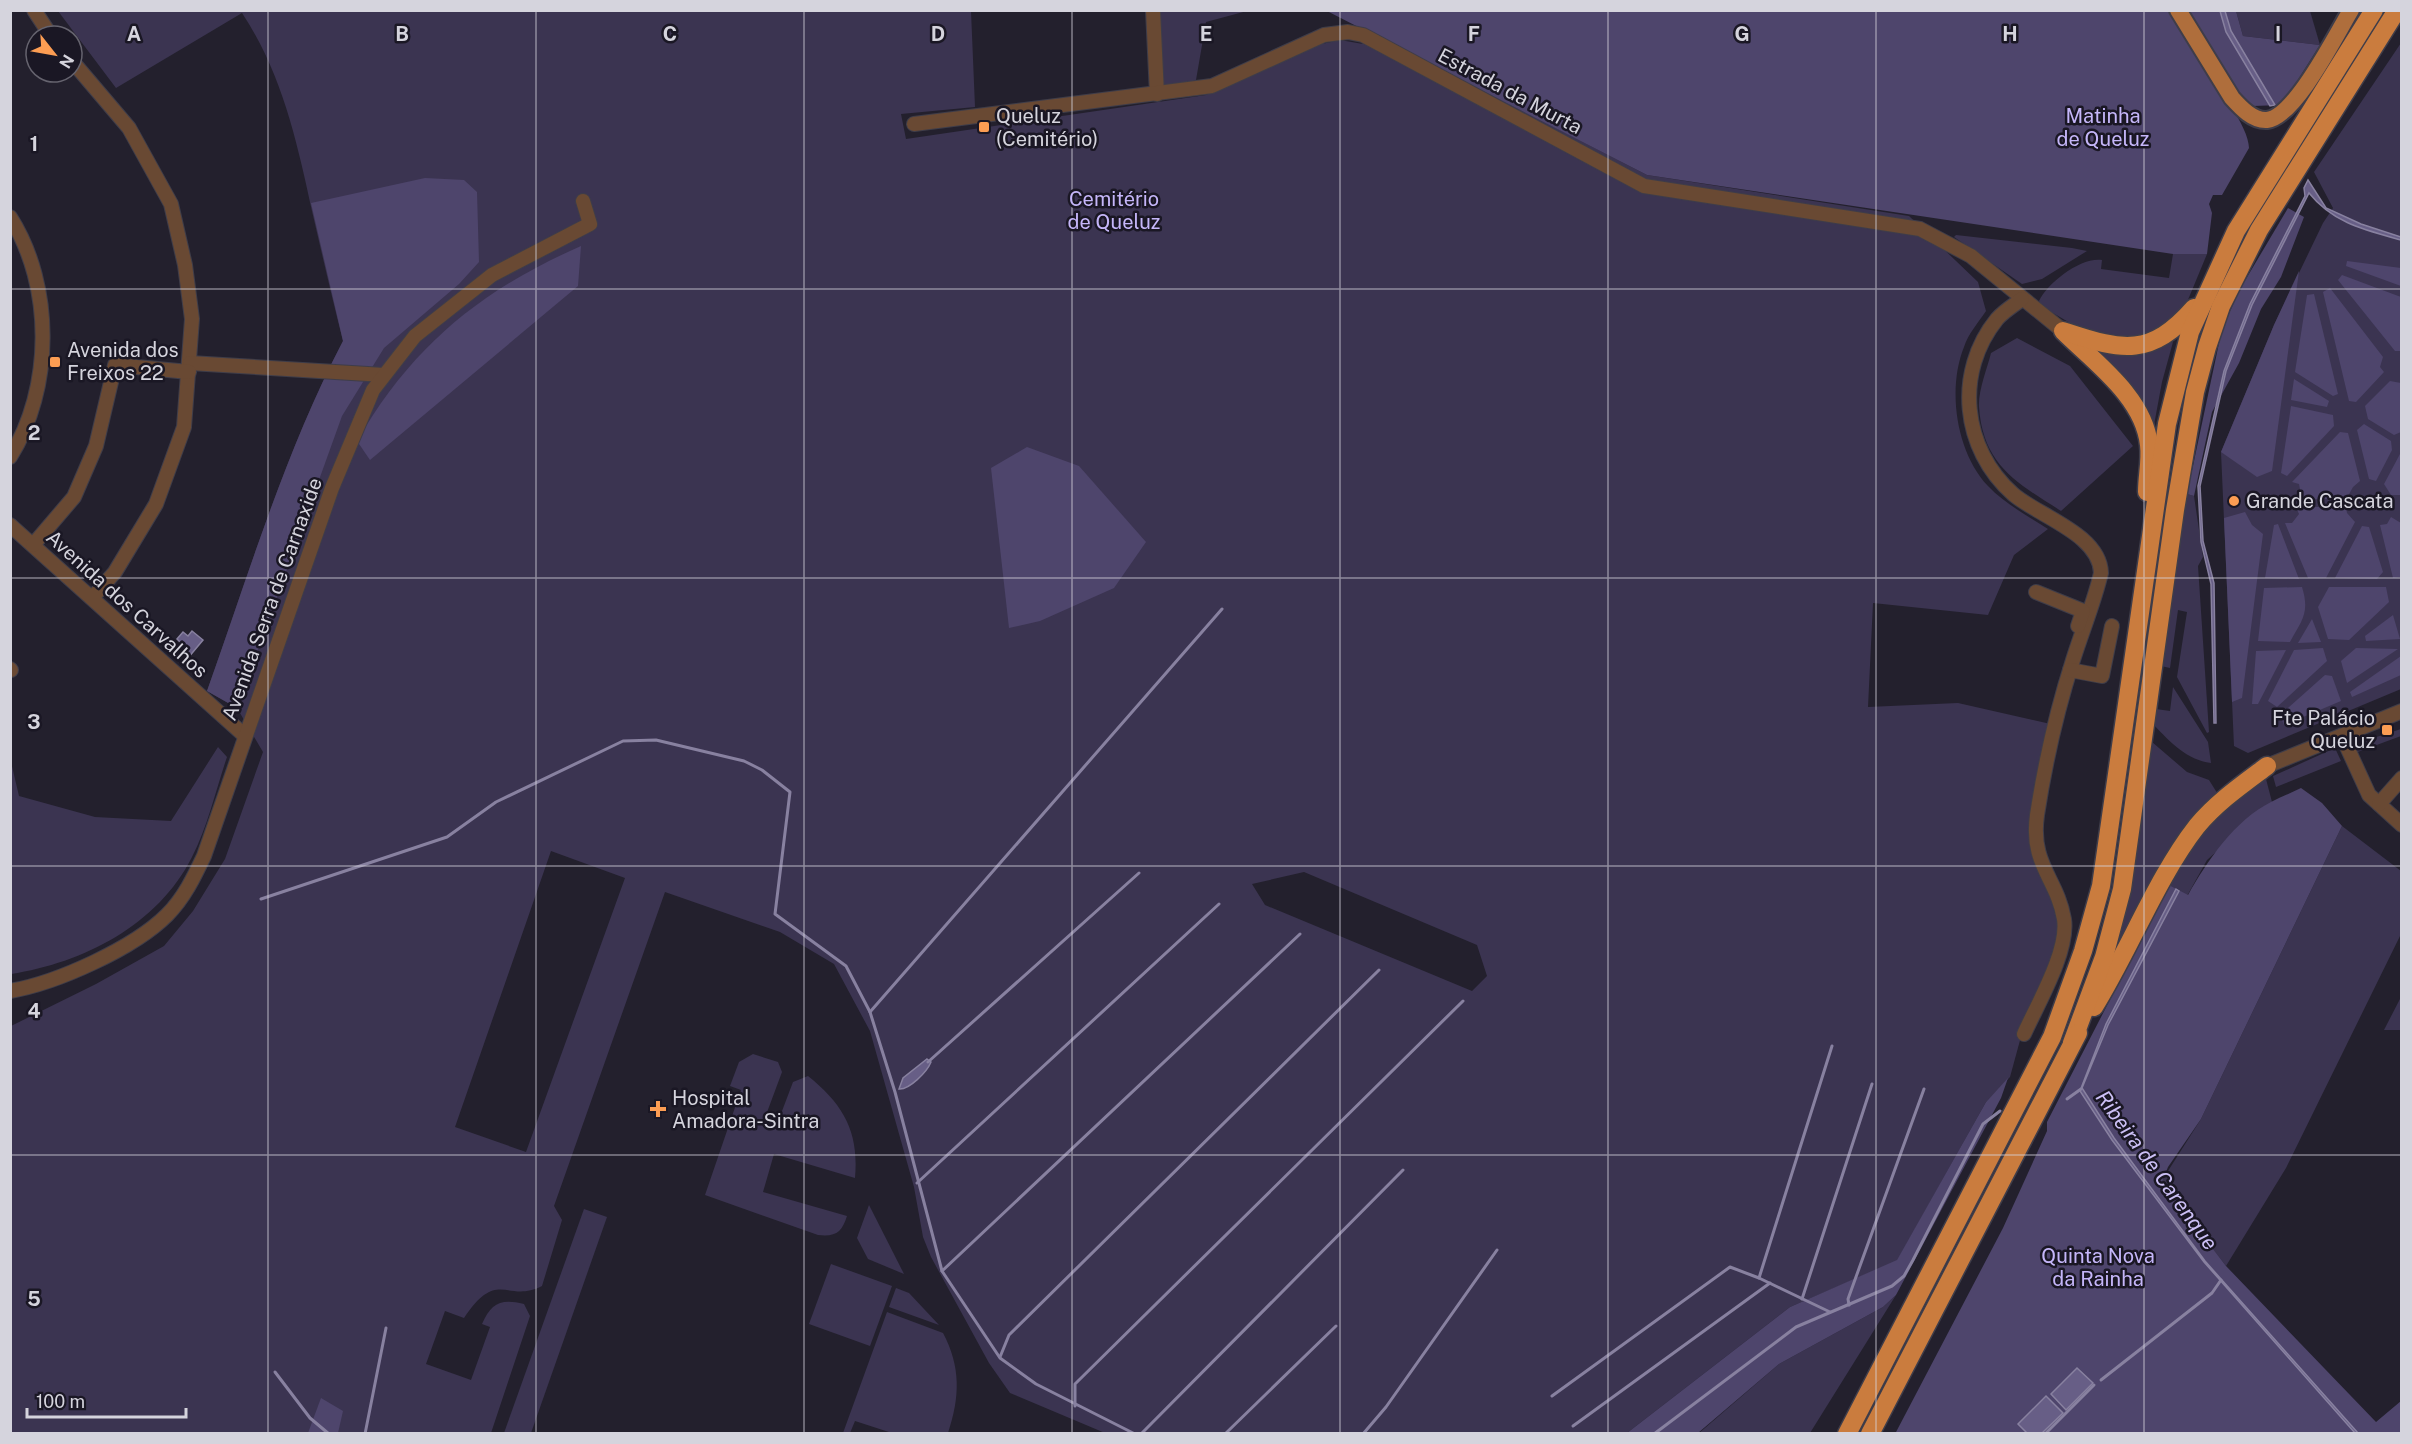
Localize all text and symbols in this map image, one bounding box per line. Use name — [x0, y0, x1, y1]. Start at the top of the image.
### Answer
text: A — [127, 22, 141, 46]
text: B — [395, 22, 409, 46]
text: C — [663, 22, 677, 46]
text: D — [931, 22, 945, 46]
text: E — [1200, 22, 1212, 46]
text: F — [1468, 22, 1480, 46]
text: G — [1734, 22, 1750, 46]
text: H — [2002, 22, 2018, 46]
text: I — [2275, 22, 2281, 46]
north arrow — [24, 24, 84, 84]
street label: Estrada da Murta — [1434, 43, 1586, 139]
text: N — [55, 51, 78, 72]
place label: Queluz (Cemitério) — [996, 104, 1098, 151]
park label: Matinha de Queluz — [2057, 104, 2149, 151]
marker: Queluz (Cemitério) — [977, 120, 991, 134]
text: 1 — [30, 132, 38, 156]
park label: Cemitério de Queluz — [1068, 187, 1160, 234]
place label: Avenida dos Freixos 22 — [67, 338, 179, 385]
marker: Avenida dos Freixos 22 — [48, 355, 62, 369]
text: 2 — [28, 421, 40, 445]
street label: Avenida Serra de Carnaxide — [217, 474, 327, 724]
place label: Grande Cascata — [2246, 489, 2394, 513]
marker: Grande Cascata — [2227, 494, 2241, 508]
street label: Avenida dos Carvalhos — [41, 525, 213, 683]
place label: Fte Palácio Queluz — [2272, 706, 2375, 753]
text: 3 — [27, 710, 41, 734]
marker: Fte Palácio Queluz — [2380, 723, 2394, 737]
text: 4 — [27, 999, 41, 1023]
water label: Ribeira de Carenque — [2091, 1085, 2223, 1255]
place label: Hospital Amadora-Sintra — [672, 1086, 819, 1133]
marker: Hospital Amadora-Sintra — [649, 1100, 667, 1118]
park label: Quinta Nova da Rainha — [2041, 1244, 2155, 1291]
text: 5 — [27, 1287, 41, 1311]
scale bar — [27, 1381, 186, 1419]
text: 100 m — [36, 1391, 85, 1412]

